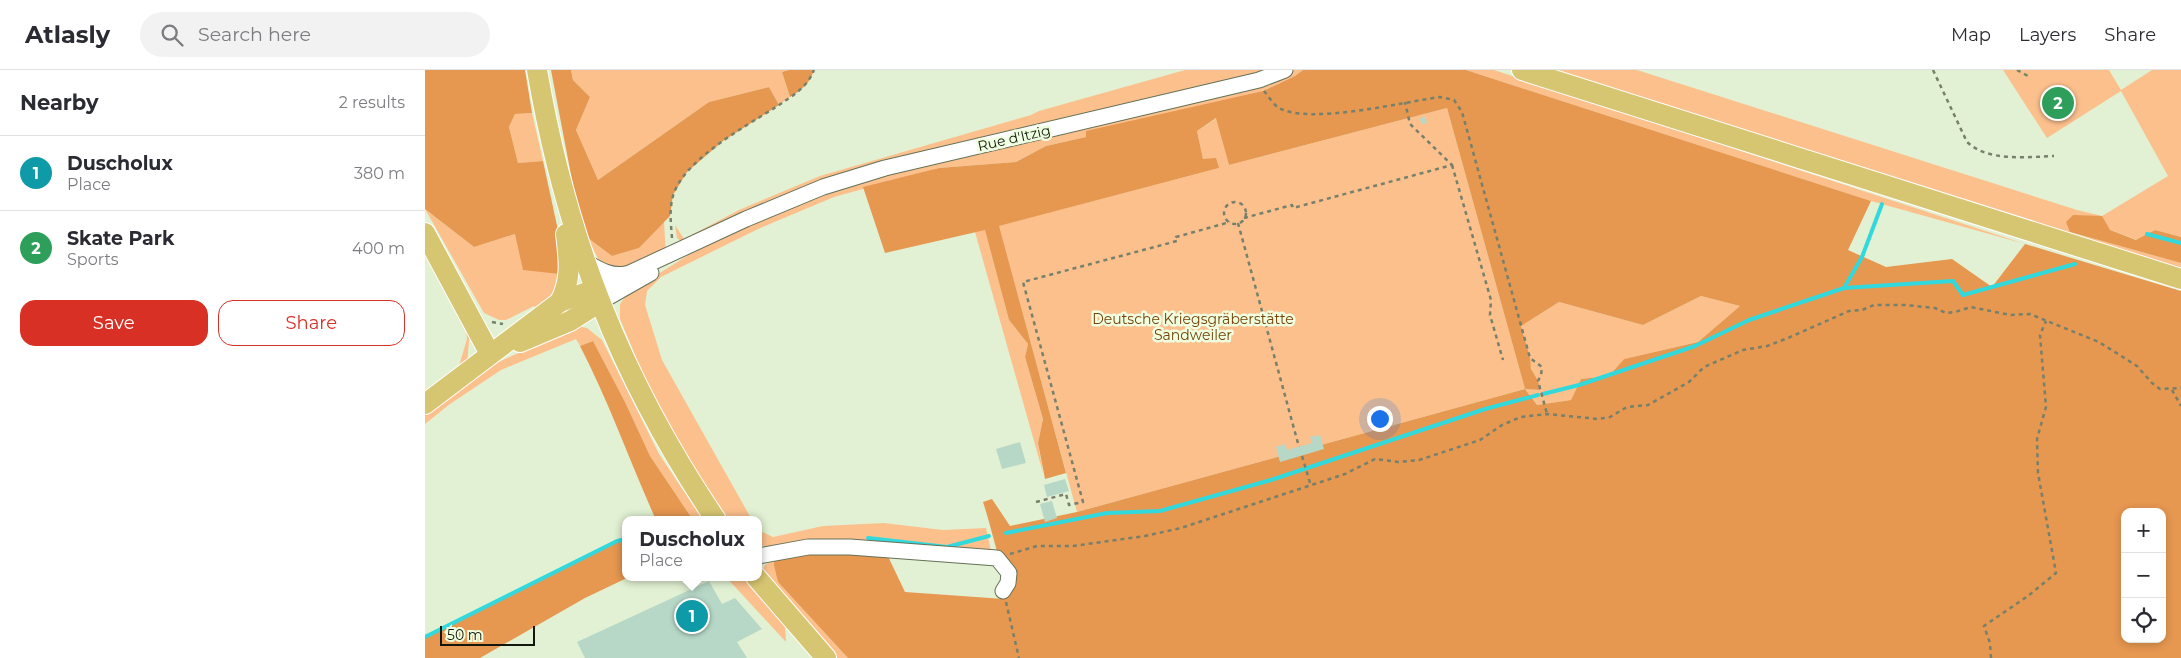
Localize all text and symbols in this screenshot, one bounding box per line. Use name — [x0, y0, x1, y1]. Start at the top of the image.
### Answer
search box — [140, 12, 490, 57]
text: Atlasly — [25, 20, 110, 49]
icon: search — [158, 21, 186, 49]
text: Search here — [198, 23, 311, 46]
text: Map — [1951, 24, 1991, 46]
text: Layers — [2019, 24, 2076, 46]
text: Share — [2104, 24, 2156, 46]
pin: 2 — [2042, 84, 2074, 122]
text: Nearby — [20, 90, 99, 115]
text: 2 results — [339, 93, 405, 112]
street label: Rue d'Itzig — [976, 121, 1052, 155]
text: Duscholux — [67, 152, 173, 175]
text: 1 — [33, 164, 39, 183]
text: 380 m — [354, 164, 405, 183]
text: Place — [67, 175, 111, 194]
text: Skate Park — [67, 227, 174, 250]
text: 2 — [31, 239, 41, 258]
text: 400 m — [352, 239, 405, 258]
text: Sports — [67, 250, 119, 269]
button: Save — [20, 300, 208, 346]
button: Share — [218, 300, 405, 346]
park label: Deutsche Kriegsgräberstätte Sandweiler — [1092, 310, 1294, 344]
your location — [1367, 406, 1393, 432]
map controls — [2121, 508, 2166, 643]
button: + — [2121, 508, 2166, 553]
popup — [622, 516, 762, 581]
text: Duscholux — [639, 528, 745, 551]
text: Place — [639, 551, 683, 570]
button: − — [2121, 553, 2166, 598]
pin: 1 — [676, 597, 708, 635]
button: locate — [2121, 598, 2166, 643]
scale bar — [440, 623, 535, 646]
text: 50 m — [447, 626, 483, 644]

